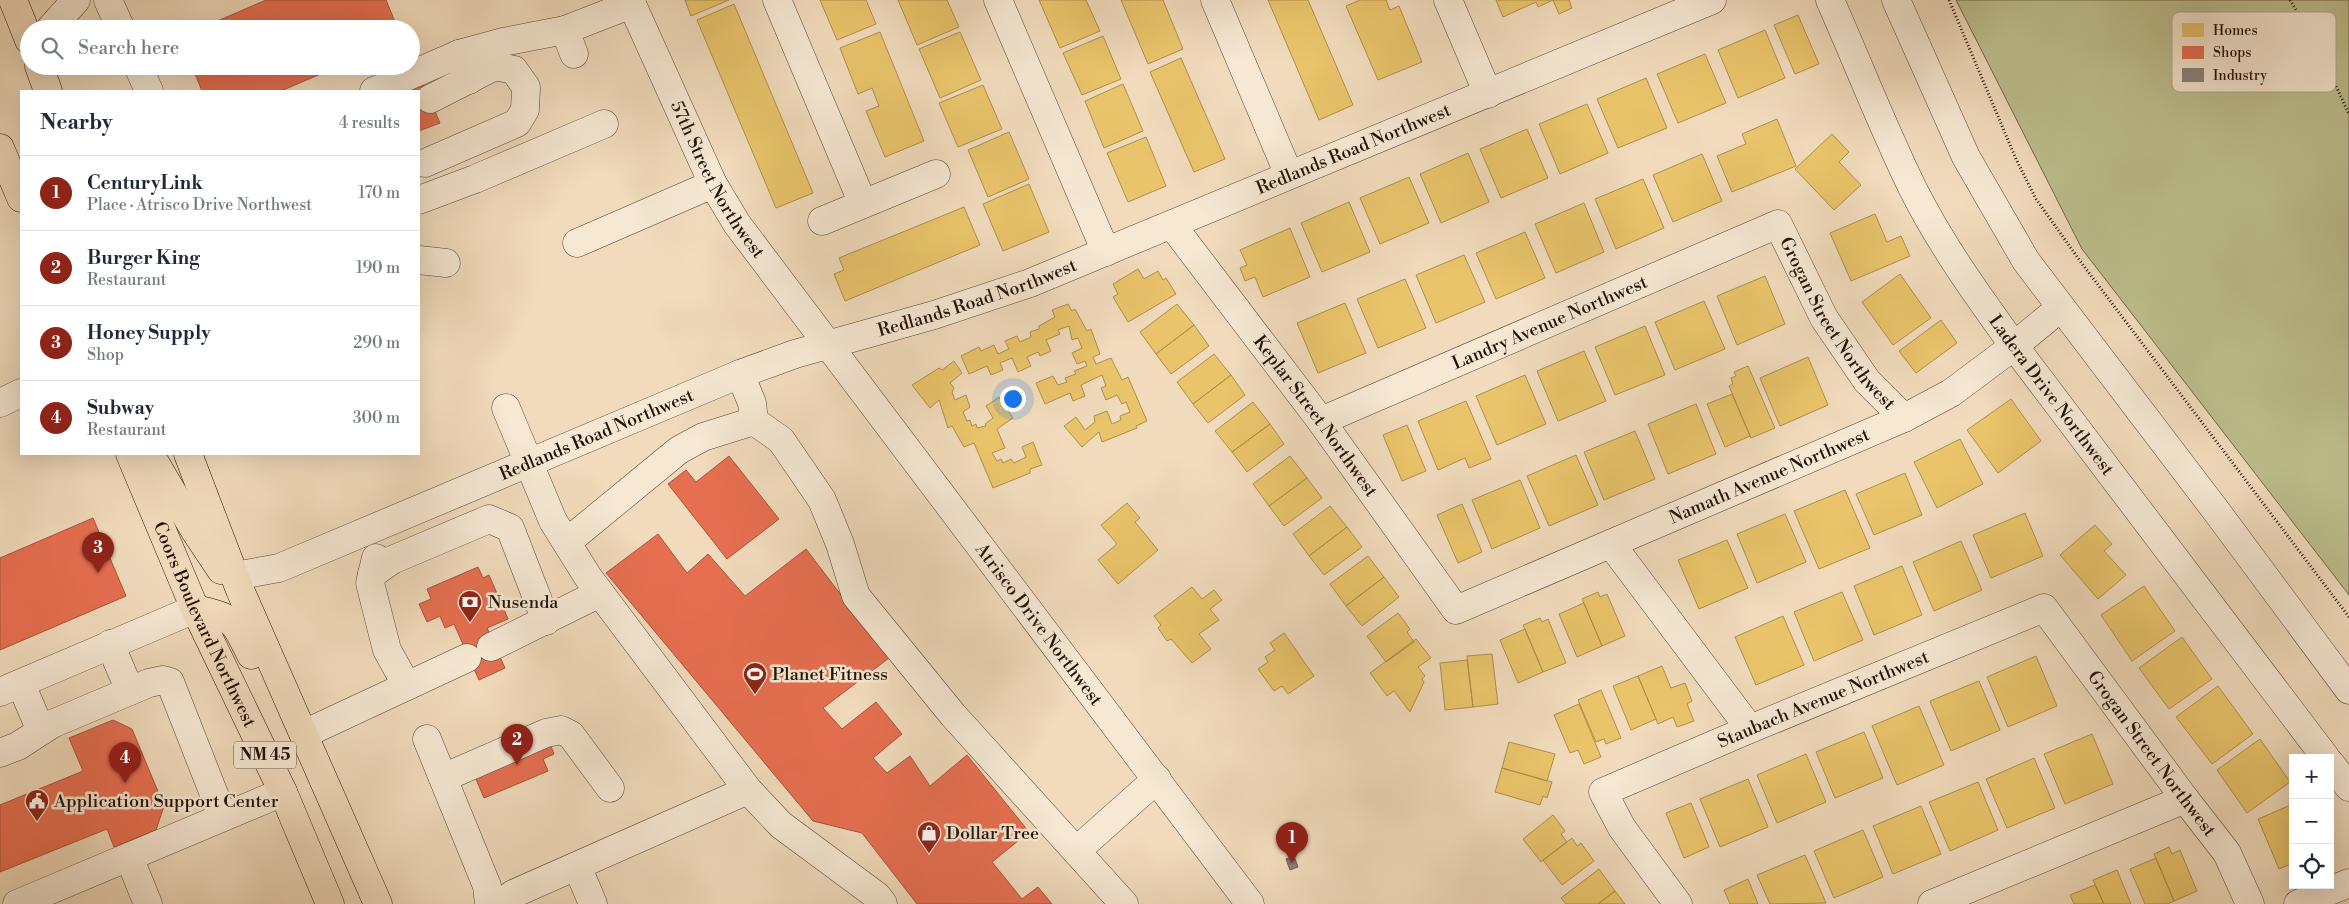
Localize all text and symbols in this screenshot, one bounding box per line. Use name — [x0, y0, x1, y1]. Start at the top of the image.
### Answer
legend — [2172, 12, 2336, 92]
search box — [20, 20, 420, 75]
text: Homes — [2213, 22, 2258, 40]
icon: search — [38, 34, 66, 62]
text: Search here — [78, 36, 179, 60]
text: Shops — [2213, 44, 2251, 62]
text: Industry — [2213, 67, 2267, 85]
street label: 57th Street Northwest — [665, 97, 771, 263]
street label: Redlands Road Northwest — [1252, 98, 1455, 199]
text: Nearby — [40, 110, 113, 136]
text: 4 results — [339, 113, 400, 133]
text: CenturyLink — [87, 171, 203, 195]
text: 1 — [52, 183, 60, 203]
text: 170 m — [358, 183, 400, 203]
text: Place · Atrisco Drive Northwest — [87, 195, 312, 215]
street label: Grogan Street Northwest — [1775, 233, 1901, 415]
text: Burger King — [87, 246, 200, 270]
street label: Redlands Road Northwest — [875, 253, 1081, 342]
text: 2 — [51, 258, 61, 278]
text: 190 m — [356, 258, 400, 278]
text: Restaurant — [87, 270, 166, 290]
street label: Landry Avenue Northwest — [1448, 270, 1651, 375]
street label: Ladera Drive Northwest — [1984, 310, 2120, 480]
text: Honey Supply — [87, 321, 211, 345]
street label: Keplar Street Northwest — [1248, 330, 1383, 502]
text: 3 — [51, 333, 61, 353]
text: 290 m — [353, 333, 400, 353]
text: Shop — [87, 345, 124, 365]
street label: Redlands Road Northwest — [496, 383, 698, 486]
your location — [1000, 386, 1026, 412]
text: Subway — [87, 396, 154, 420]
text: 4 — [51, 408, 61, 428]
text: 300 m — [353, 408, 400, 428]
text: Restaurant — [87, 420, 166, 440]
street label: Namath Avenue Northwest — [1665, 423, 1873, 529]
street label: Coors Boulevard Northwest — [148, 518, 262, 731]
pin: 3 — [82, 532, 114, 573]
street label: Atrisco Drive Northwest — [970, 538, 1108, 711]
bank icon: Nusenda — [457, 589, 483, 623]
place label: Nusenda — [488, 591, 559, 614]
street label: Staubach Avenue Northwest — [1714, 645, 1933, 753]
sports icon: Planet Fitness — [742, 661, 768, 695]
place label: Planet Fitness — [772, 663, 888, 686]
street label: Grogan Street Northwest — [2083, 666, 2222, 841]
pin: 2 — [501, 724, 533, 765]
pin: 4 — [109, 742, 141, 783]
road number: NM 45 — [234, 742, 296, 768]
map controls — [2289, 754, 2334, 889]
button: + — [2289, 754, 2334, 799]
public building icon: Application Support Center — [24, 788, 50, 822]
place label: Application Support Center — [53, 790, 279, 813]
button: − — [2289, 799, 2334, 844]
shop icon: Dollar Tree — [916, 820, 942, 854]
place label: Dollar Tree — [946, 822, 1039, 845]
pin: 1 — [1276, 822, 1308, 863]
button: locate — [2289, 844, 2334, 889]

